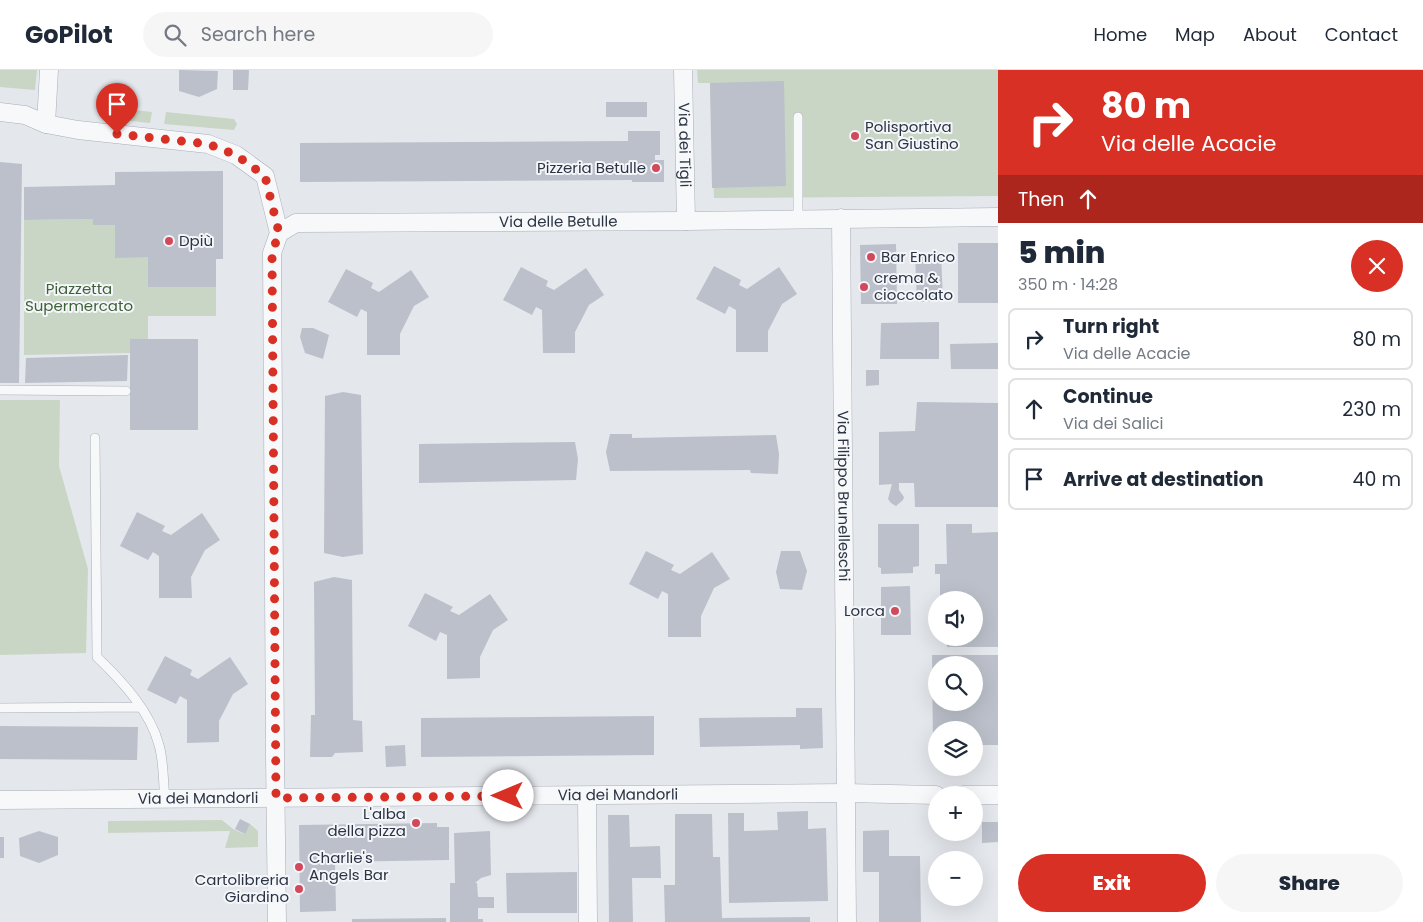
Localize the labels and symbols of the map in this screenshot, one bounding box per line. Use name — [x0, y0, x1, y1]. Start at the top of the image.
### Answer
pin — [96, 83, 138, 134]
street label: Via dei Tigli — [674, 103, 696, 187]
place label: Polisportiva San Giustino — [865, 116, 959, 154]
marker: Polisportiva San Giustino — [849, 130, 861, 142]
place label: Pizzeria Betulle — [537, 157, 646, 178]
marker: Pizzeria Betulle — [650, 162, 662, 174]
street label: Via delle Betulle — [499, 210, 618, 232]
place label: Dpiù — [179, 230, 213, 251]
marker: Dpiù — [163, 235, 175, 247]
place label: Bar Enrico — [881, 246, 955, 267]
marker: Bar Enrico — [865, 251, 877, 263]
place label: crema & cioccolato — [874, 267, 953, 305]
park label: Piazzetta Supermercato — [25, 278, 133, 316]
marker: crema & cioccolato — [858, 281, 870, 293]
street label: Via Filippo Brunelleschi — [833, 410, 855, 582]
place label: Lorca — [844, 600, 885, 621]
marker: Lorca — [889, 605, 901, 617]
position arrow — [481, 769, 533, 821]
street label: Via dei Mandorli — [558, 783, 678, 805]
street label: Via dei Mandorli — [138, 787, 258, 809]
place label: L'alba della pizza — [327, 803, 406, 841]
marker: L'alba della pizza — [410, 817, 422, 829]
place label: Charlie's Angels Bar — [309, 847, 389, 885]
marker: Charlie's Angels Bar — [293, 861, 305, 873]
place label: Cartolibreria Giardino — [195, 869, 289, 907]
marker: Cartolibreria Giardino — [293, 883, 305, 895]

